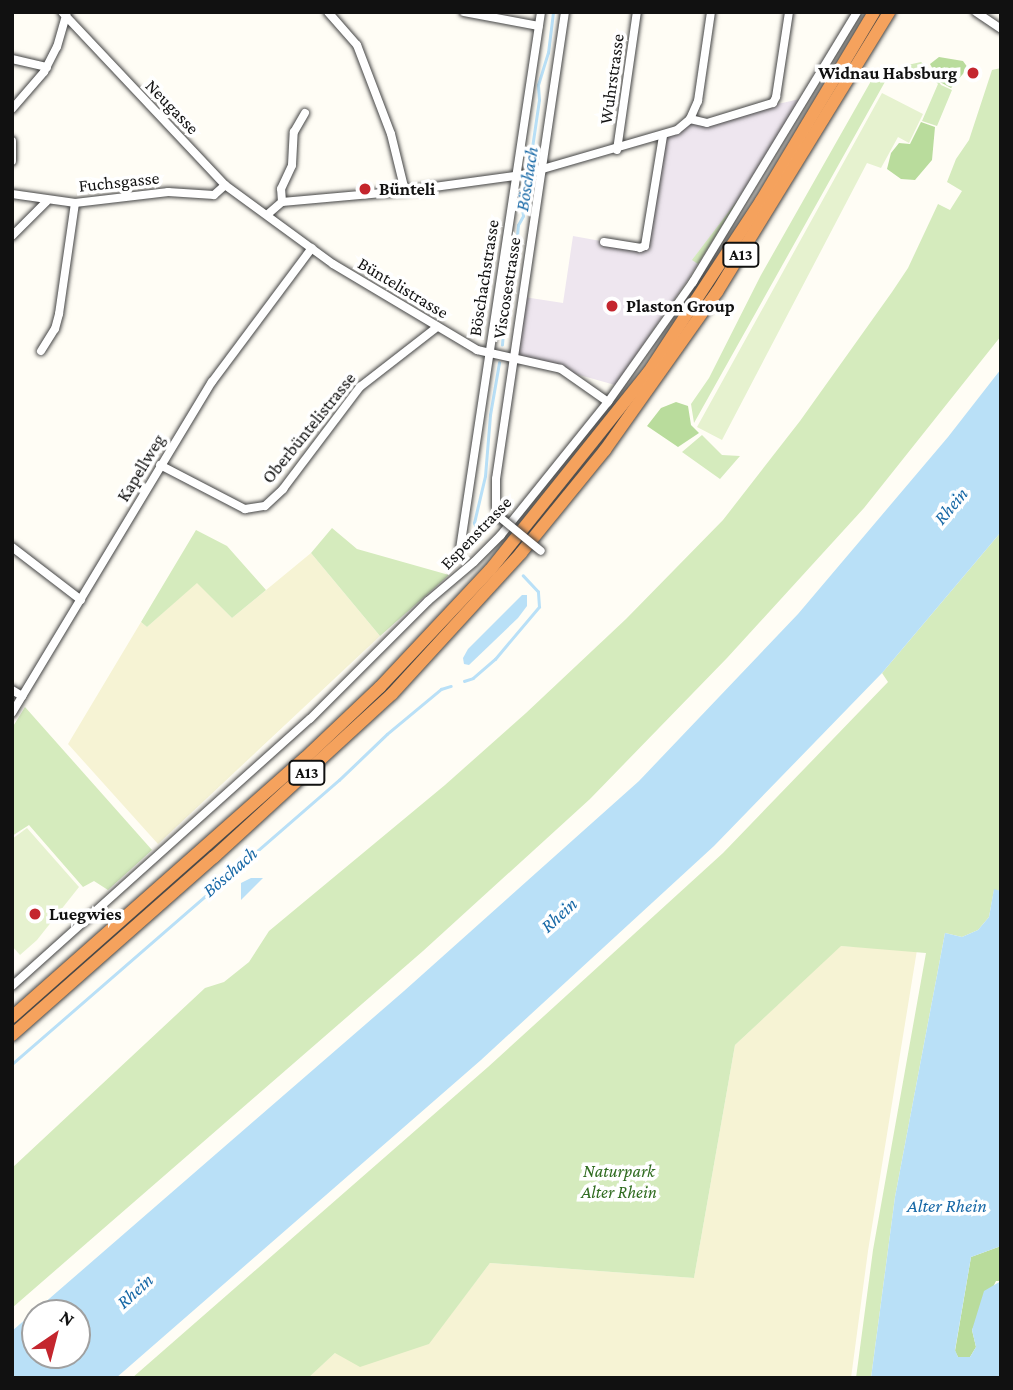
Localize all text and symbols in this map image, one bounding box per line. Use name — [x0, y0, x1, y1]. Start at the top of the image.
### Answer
street label: Wuhrstrasse — [595, 32, 629, 126]
place label: Widnau Habsburg — [818, 62, 957, 84]
marker: Widnau Habsburg — [963, 63, 983, 83]
street label: Neugasse — [141, 75, 203, 139]
water label: Böschach — [511, 145, 543, 213]
street label: Fuchsgasse — [77, 167, 161, 197]
place label: Bünteli — [379, 178, 435, 200]
marker: Bünteli — [357, 181, 373, 197]
street label: Böschachstrasse — [464, 218, 504, 338]
street label: Viscosestrasse — [488, 236, 526, 340]
road number: A13 — [722, 243, 760, 268]
street label: Büntelistrasse — [354, 253, 452, 323]
place label: Plaston Group — [626, 295, 735, 317]
marker: Plaston Group — [604, 298, 620, 314]
street label: Oberbüntelistrasse — [258, 368, 360, 488]
street label: Kapellweg — [112, 430, 170, 506]
water label: Rhein — [929, 483, 973, 529]
street label: Espenstrasse — [436, 492, 516, 574]
road number: A13 — [288, 760, 326, 786]
water label: Böschach — [198, 842, 262, 902]
water label: Rhein — [536, 893, 582, 937]
place label: Luegwies — [49, 903, 122, 925]
marker: Luegwies — [27, 906, 43, 922]
park label: Naturpark Alter Rhein — [581, 1161, 657, 1204]
water label: Alter Rhein — [907, 1195, 987, 1217]
water label: Rhein — [112, 1269, 158, 1313]
north arrow — [21, 1299, 91, 1369]
text: N — [56, 1306, 79, 1330]

